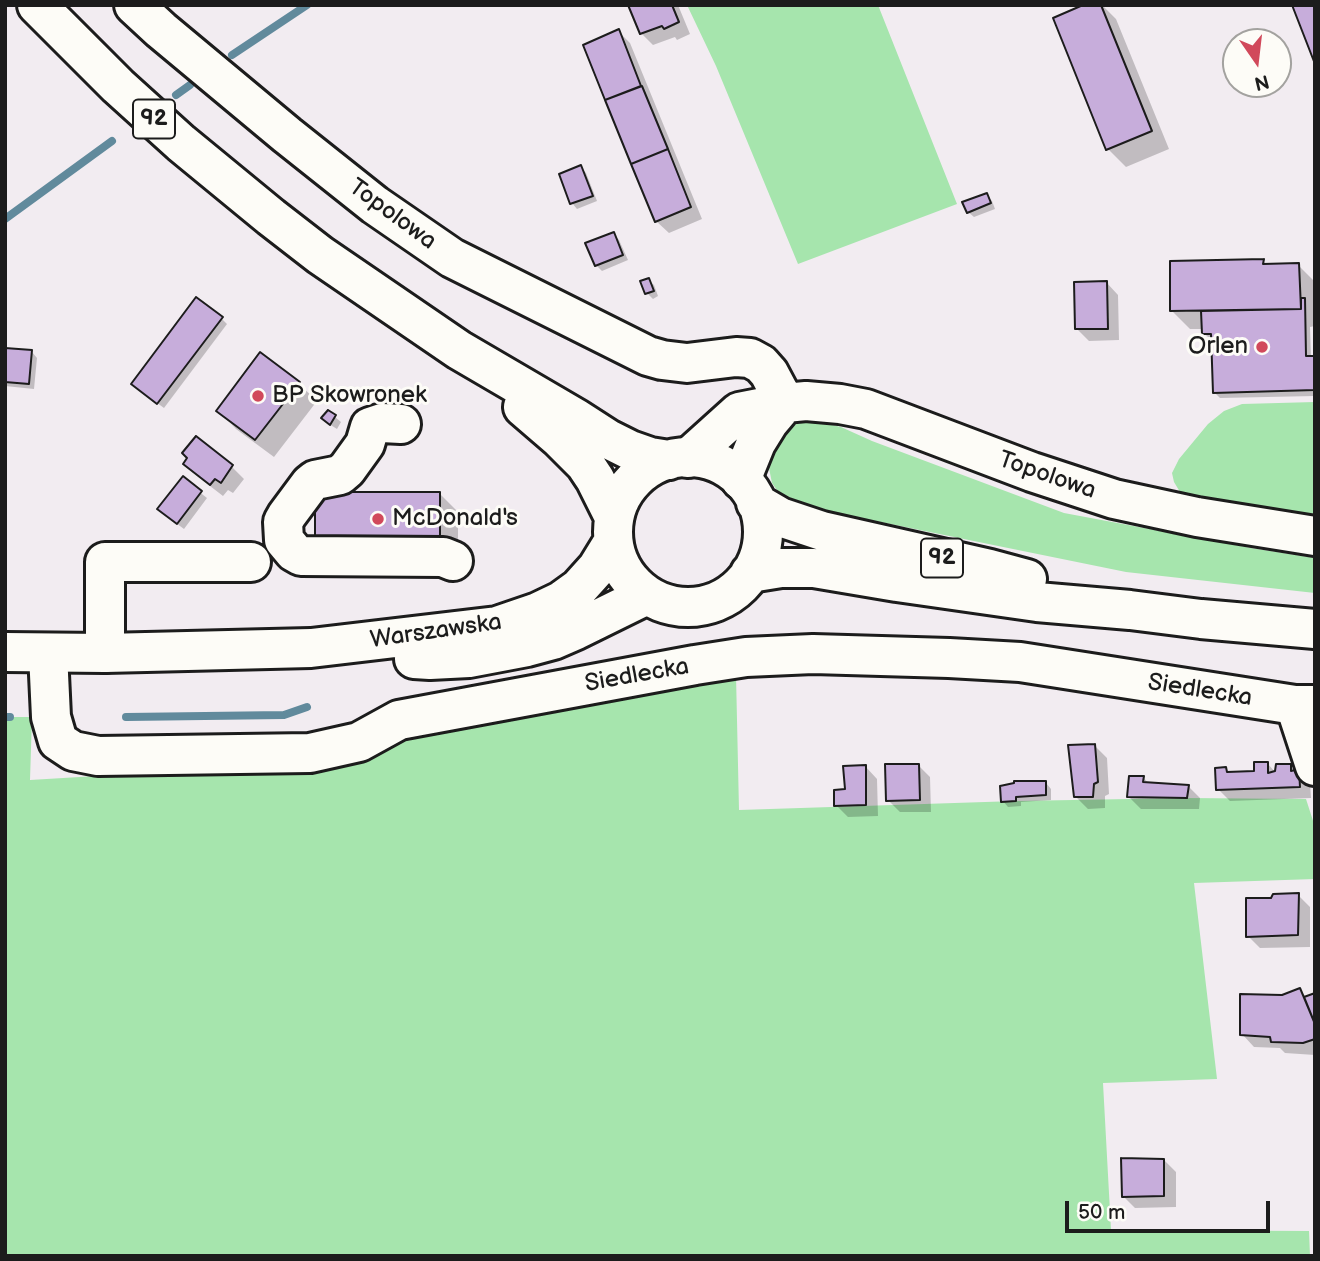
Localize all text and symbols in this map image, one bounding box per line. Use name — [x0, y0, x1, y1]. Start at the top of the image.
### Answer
north arrow — [1222, 28, 1292, 98]
text: N — [1252, 69, 1271, 95]
road number: 92 — [133, 100, 175, 138]
street label: Topolowa — [343, 174, 441, 256]
place label: Orlen — [1188, 333, 1248, 361]
marker: Orlen — [1254, 339, 1270, 355]
place label: BP Skowronek — [272, 382, 427, 410]
marker: BP Skowronek — [250, 388, 266, 404]
street label: Topolowa — [994, 446, 1100, 506]
place label: McDonald's — [392, 505, 518, 533]
marker: McDonald's — [370, 511, 386, 527]
road number: 92 — [921, 538, 963, 578]
street label: Warszawska — [368, 609, 504, 655]
street label: Siedlecka — [583, 653, 691, 699]
street label: Siedlecka — [1146, 669, 1254, 713]
scale bar — [1068, 1188, 1273, 1232]
text: 50 m — [1078, 1200, 1125, 1225]

